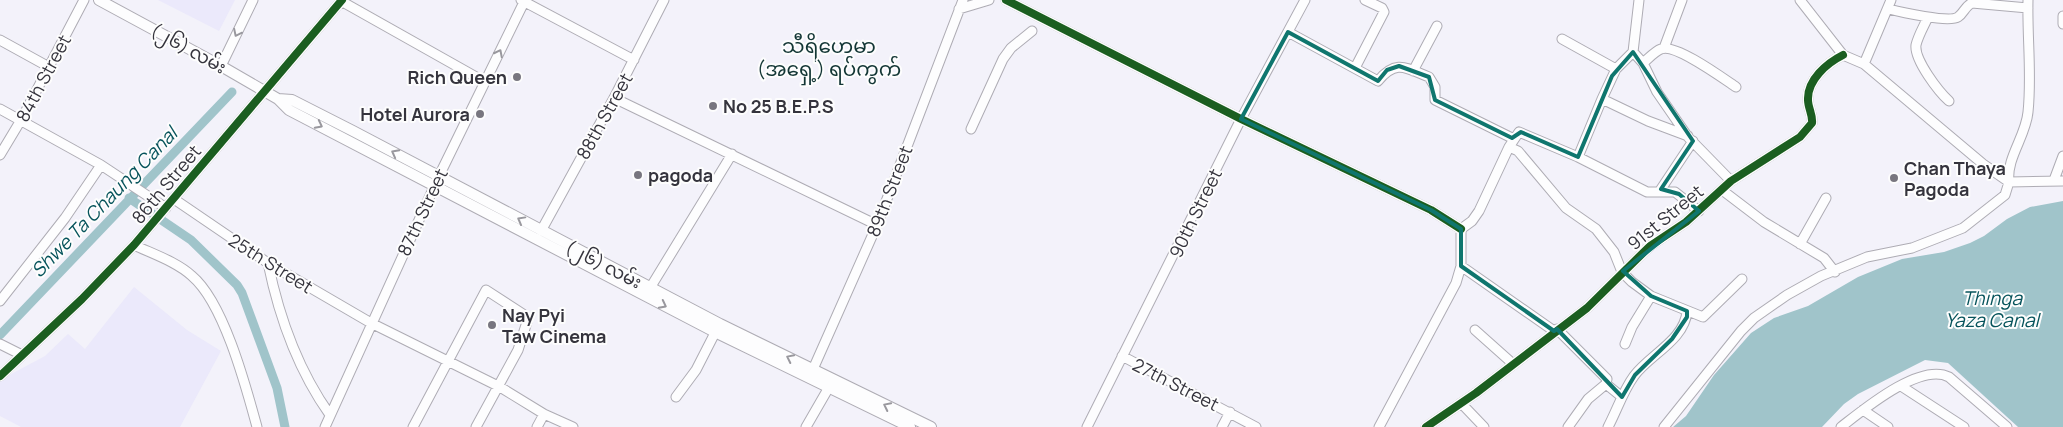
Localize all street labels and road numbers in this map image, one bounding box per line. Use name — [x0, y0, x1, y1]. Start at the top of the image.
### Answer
street label: (၂၆) လမ်း — [145, 17, 231, 82]
street label: 84th Street — [10, 30, 76, 126]
street label: 88th Street — [570, 69, 638, 163]
street label: 86th Street — [126, 140, 206, 228]
street label: 89th Street — [861, 142, 917, 240]
street label: 87th Street — [391, 164, 453, 260]
street label: 90th Street — [1163, 164, 1227, 262]
street label: 91st Street — [1622, 179, 1708, 255]
street label: 25th Street — [224, 228, 318, 298]
street label: (၂၆) လမ်း — [560, 235, 646, 297]
street label: 27th Street — [1129, 352, 1223, 416]

